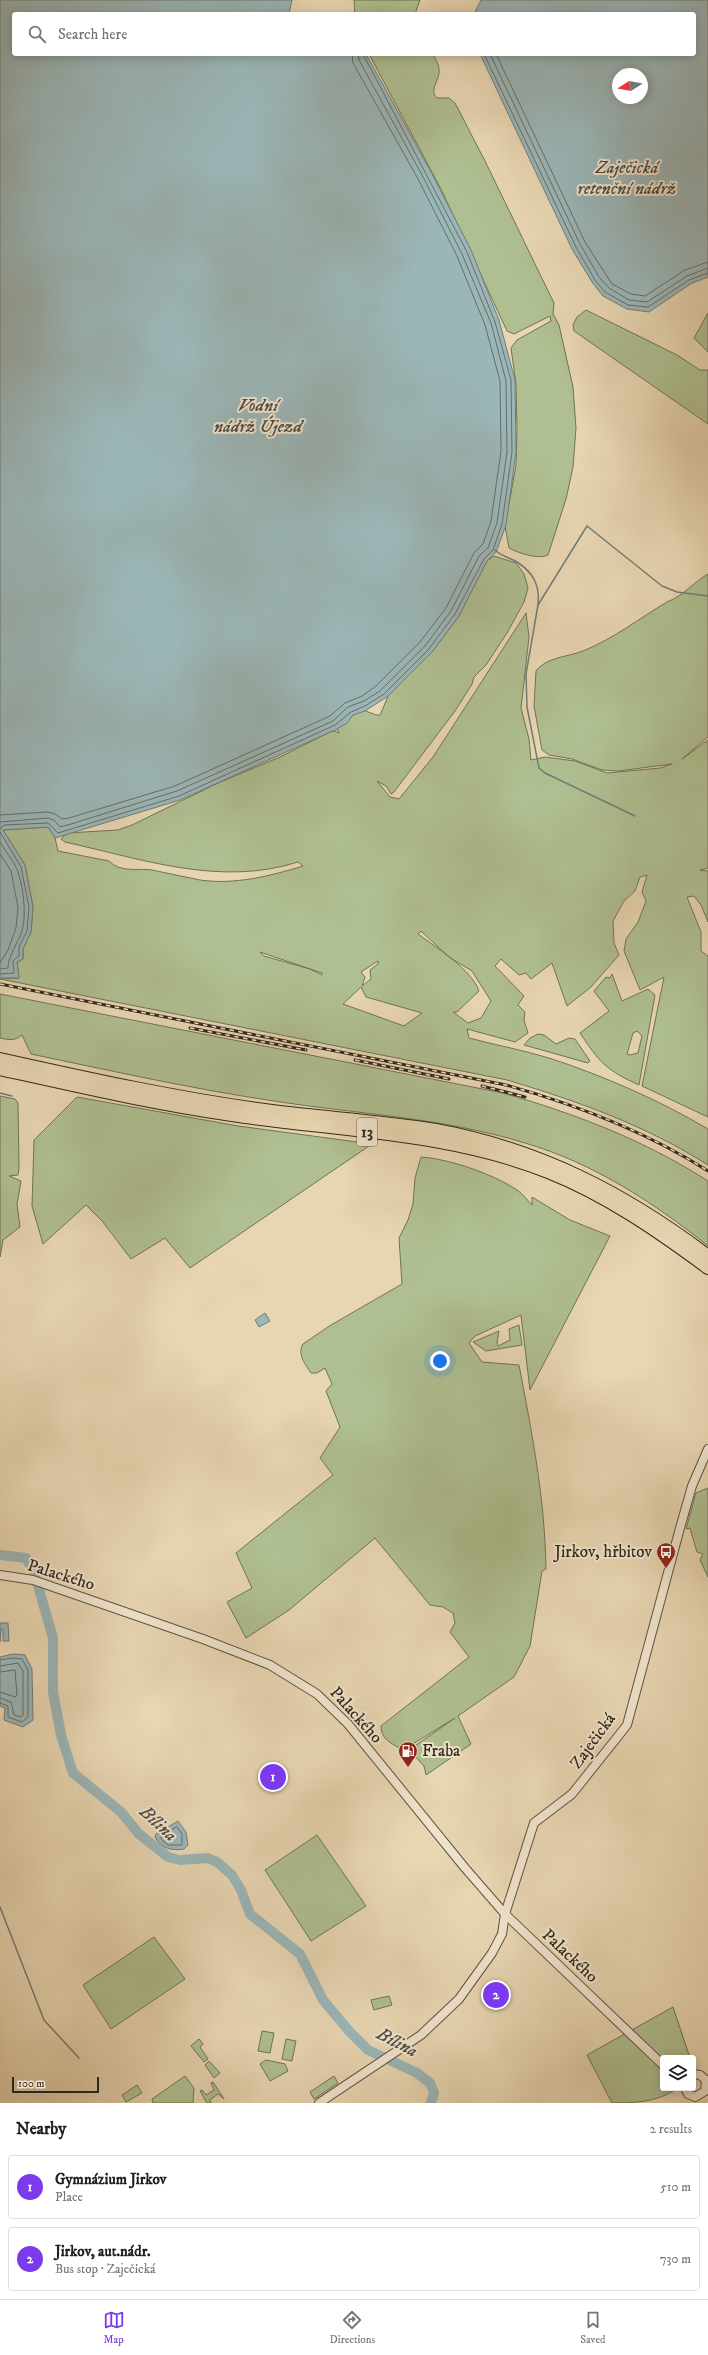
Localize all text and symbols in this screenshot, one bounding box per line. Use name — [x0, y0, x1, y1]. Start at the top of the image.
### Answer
search box — [12, 12, 696, 56]
icon: search — [26, 23, 48, 45]
text: Search here — [58, 25, 127, 44]
north arrow — [612, 68, 648, 104]
water label: Zaječická retenční nádrž — [578, 157, 676, 200]
water label: Vodní nádrž Újezd — [214, 395, 304, 438]
road number: 13 — [357, 1118, 377, 1146]
your location — [430, 1351, 450, 1371]
place label: Jirkov, hřbitov — [552, 1541, 653, 1563]
bus stop icon: Jirkov, hřbitov — [655, 1541, 677, 1569]
street label: Palackého — [25, 1554, 97, 1596]
street label: Palackého — [325, 1682, 387, 1748]
street label: Zaječická — [565, 1708, 621, 1773]
fuel station icon: Fraba — [397, 1740, 419, 1768]
place label: Fraba — [422, 1740, 461, 1762]
pin: 1 — [260, 1762, 286, 1792]
water label: Bílina — [134, 1801, 181, 1847]
street label: Palackého — [537, 1924, 603, 1988]
pin: 2 — [483, 1980, 509, 2010]
water label: Bílina — [372, 2023, 421, 2063]
map controls — [660, 2055, 696, 2091]
button: layers — [660, 2055, 696, 2091]
scale bar — [12, 2075, 99, 2094]
text: 100 m — [18, 2077, 44, 2091]
text: Nearby — [16, 2118, 66, 2140]
text: 2 results — [650, 2121, 692, 2137]
text: Gymnázium Jirkov — [55, 2170, 166, 2189]
text: 1 — [28, 2179, 32, 2195]
text: 510 m — [660, 2179, 691, 2195]
text: Place — [55, 2189, 83, 2205]
text: Jirkov, aut.nádr. — [55, 2242, 151, 2261]
text: 2 — [27, 2251, 33, 2267]
text: 730 m — [660, 2251, 691, 2267]
text: Bus stop · Zaječická — [55, 2261, 156, 2277]
tab: Map — [103, 2309, 125, 2347]
tab: Directions — [330, 2309, 375, 2347]
tab: Saved — [580, 2309, 605, 2347]

